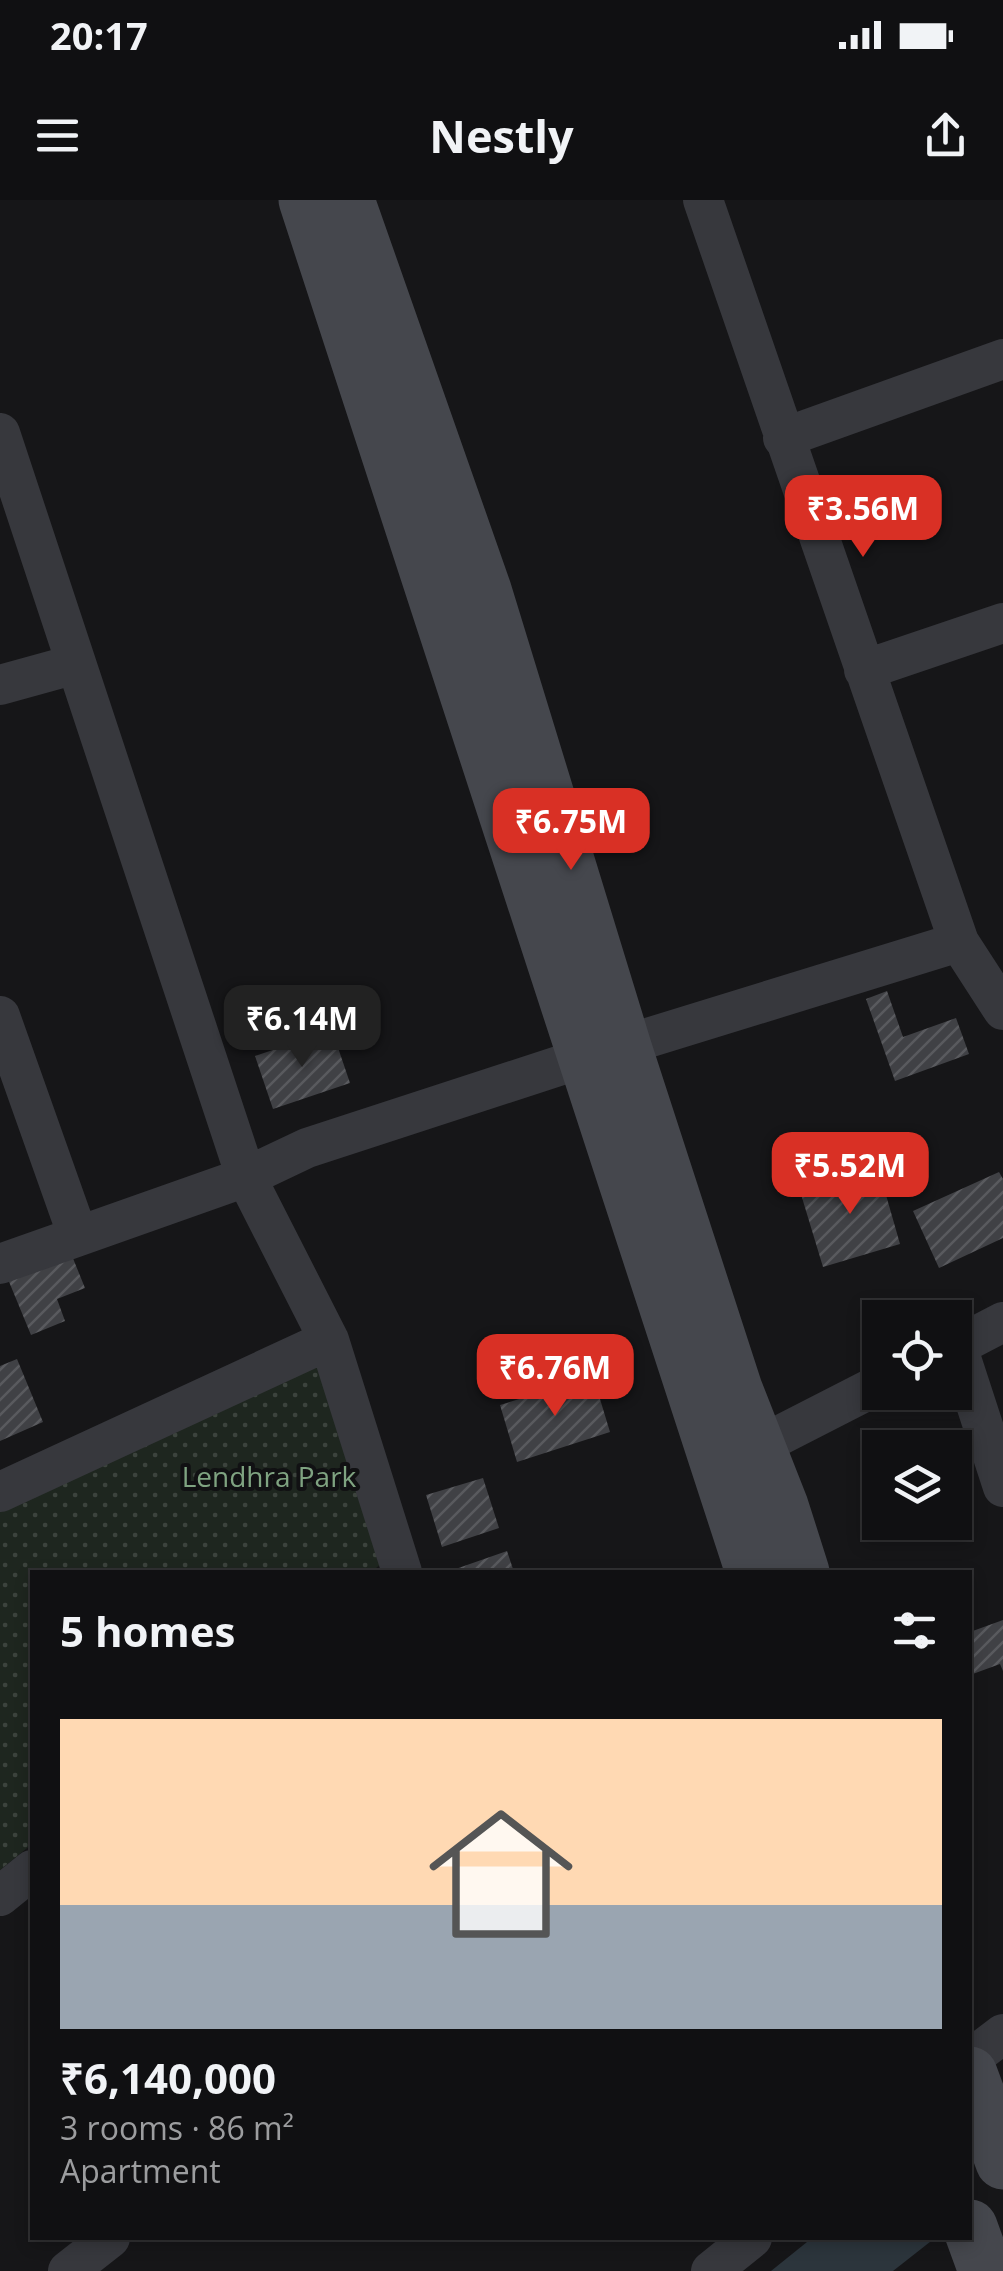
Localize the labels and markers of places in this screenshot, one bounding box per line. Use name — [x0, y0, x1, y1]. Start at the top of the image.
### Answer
pin: ₹3.56M — [782, 475, 944, 560]
pin: ₹6.75M — [490, 788, 652, 873]
pin: ₹6.14M — [221, 985, 383, 1070]
pin: ₹5.52M — [769, 1132, 931, 1217]
pin: ₹6.76M — [474, 1334, 636, 1419]

